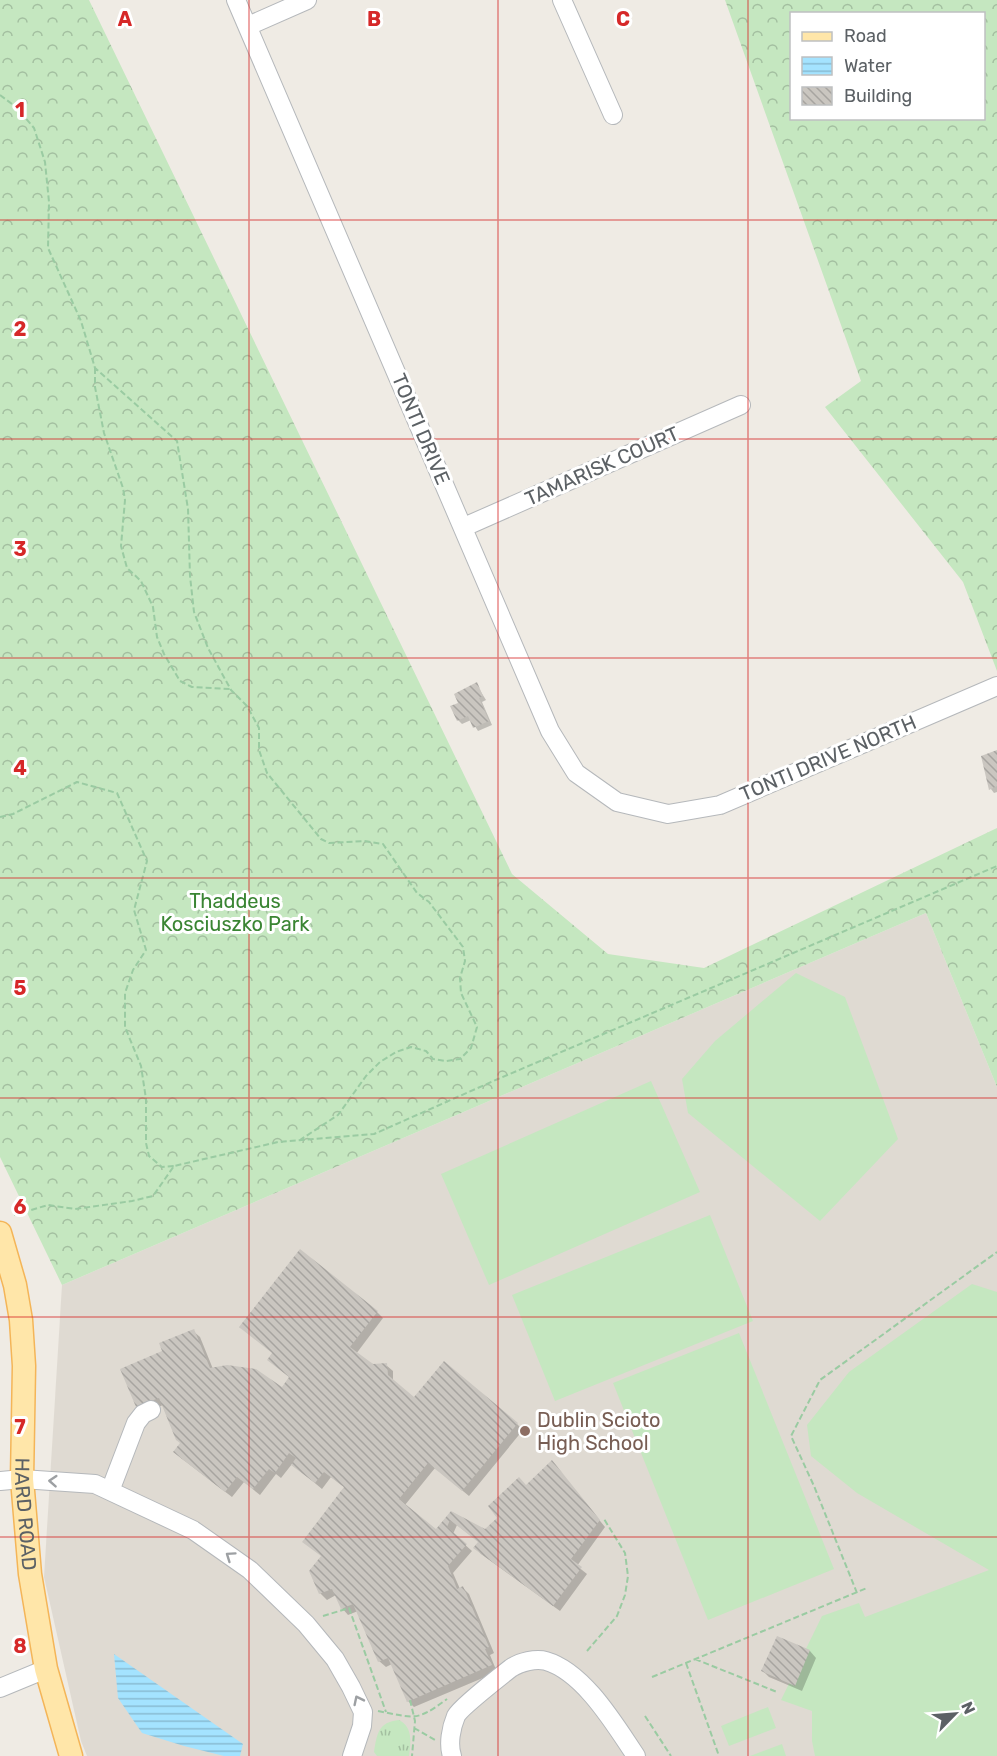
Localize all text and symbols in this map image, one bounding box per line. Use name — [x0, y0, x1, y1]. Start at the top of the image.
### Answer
text: A — [118, 7, 133, 31]
text: B — [367, 7, 381, 31]
text: C — [616, 7, 630, 31]
legend — [790, 12, 985, 120]
text: Road — [844, 25, 887, 47]
text: Water — [844, 55, 892, 77]
text: Building — [844, 85, 912, 107]
text: 1 — [15, 98, 25, 122]
text: 2 — [14, 317, 27, 341]
street label: TONTI DRIVE — [387, 370, 455, 488]
street label: TAMARISK COURT — [521, 421, 683, 511]
text: 3 — [13, 537, 27, 561]
street label: TONTI DRIVE NORTH — [736, 710, 920, 806]
text: 4 — [13, 756, 27, 780]
park label: Thaddeus Kosciuszko Park — [160, 889, 310, 936]
text: 5 — [14, 976, 27, 1000]
text: 6 — [13, 1195, 27, 1219]
place label: Dublin Scioto High School — [537, 1408, 660, 1455]
text: 7 — [14, 1415, 26, 1439]
marker: Dublin Scioto High School — [518, 1424, 532, 1438]
street label: HARD ROAD — [10, 1458, 42, 1571]
one-way arrow — [49, 1475, 58, 1488]
one-way arrow — [226, 1552, 237, 1563]
text: 8 — [13, 1634, 27, 1658]
north arrow — [925, 1684, 985, 1744]
one-way arrow — [353, 1696, 365, 1707]
text: N — [957, 1699, 979, 1717]

